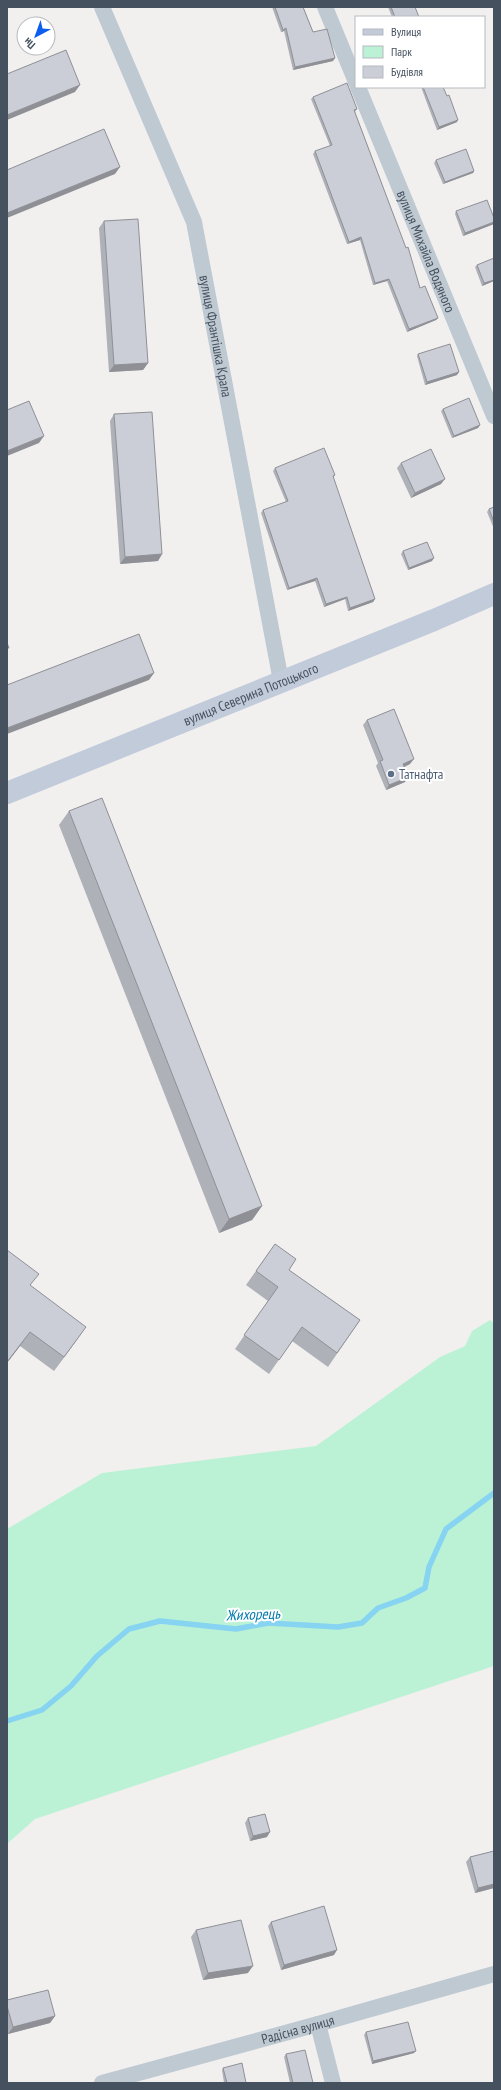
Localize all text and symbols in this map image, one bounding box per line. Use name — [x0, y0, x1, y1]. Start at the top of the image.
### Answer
north arrow — [16, 16, 56, 56]
legend — [355, 16, 485, 88]
text: Вулиця — [391, 24, 421, 39]
text: Пн — [21, 35, 38, 52]
text: Парк — [391, 44, 412, 59]
text: Будівля — [391, 64, 423, 79]
street label: вулиця Михайла Водяного — [393, 188, 459, 315]
street label: вулиця Франтішка Крала — [195, 274, 236, 399]
street label: вулиця Северина Потоцького — [181, 659, 321, 730]
place label: Татнафта — [399, 765, 443, 783]
marker: Татнафта — [386, 769, 396, 779]
water label: Жихорець — [225, 1604, 282, 1624]
street label: Радісна вулиця — [259, 2011, 336, 2048]

